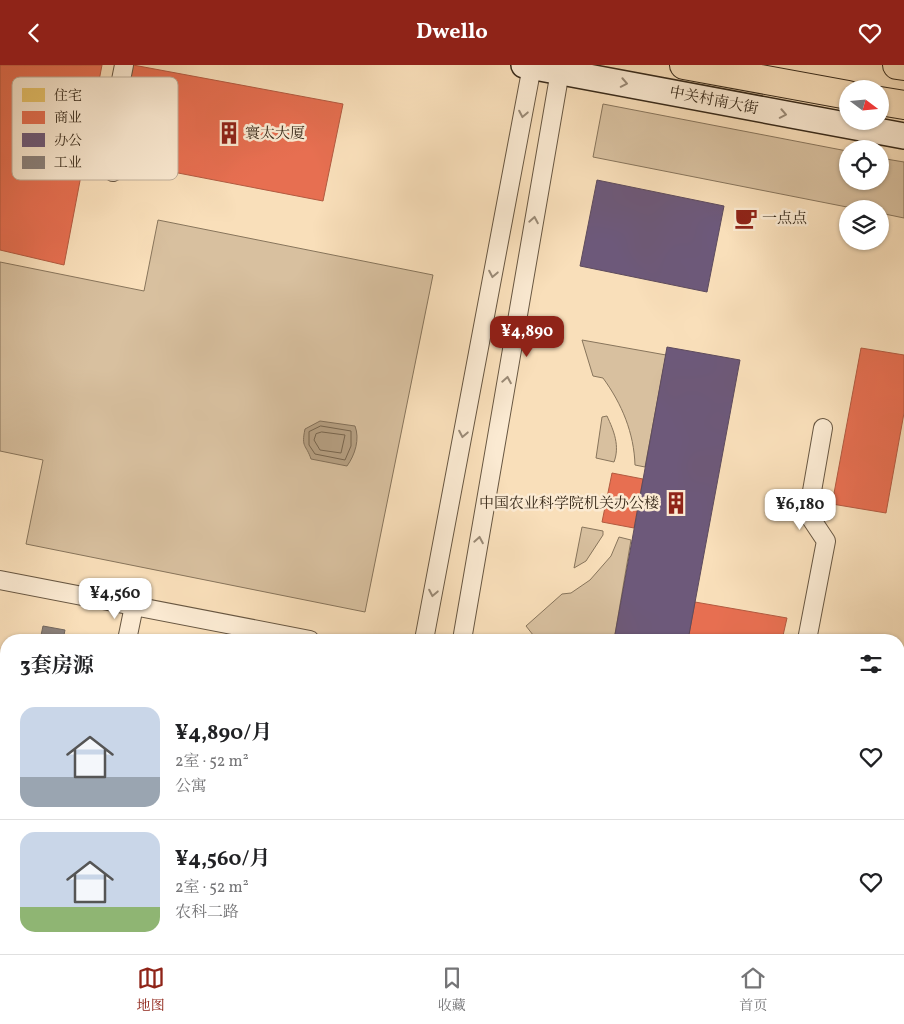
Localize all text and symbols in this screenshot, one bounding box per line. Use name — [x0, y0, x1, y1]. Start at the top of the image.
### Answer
text: Dwello — [416, 17, 488, 48]
icon: back — [20, 19, 48, 47]
icon: heart — [856, 19, 884, 47]
legend — [12, 77, 178, 180]
one-way arrow — [619, 78, 628, 88]
north arrow — [839, 80, 889, 130]
map controls — [839, 80, 889, 250]
street label: 中关村南大街 — [668, 83, 760, 120]
text: 住宅 — [54, 87, 82, 106]
one-way arrow — [779, 108, 788, 118]
text: 商业 — [54, 109, 82, 128]
one-way arrow — [518, 110, 528, 119]
building icon: 寰太大厦 — [216, 120, 242, 146]
place label: 寰太大厦 — [245, 124, 305, 145]
text: 办公 — [54, 132, 82, 151]
button: locate — [839, 140, 889, 190]
text: 工业 — [54, 154, 82, 173]
button: layers — [839, 200, 889, 250]
cafe icon: 一点点 — [733, 205, 759, 231]
place label: 一点点 — [762, 209, 807, 230]
one-way arrow — [529, 216, 539, 224]
one-way arrow — [488, 270, 498, 278]
pin: ¥4,890 — [486, 315, 568, 358]
text: ¥4,890 — [501, 321, 553, 343]
one-way arrow — [501, 376, 511, 384]
one-way arrow — [458, 429, 468, 438]
pin: ¥6,180 — [759, 489, 841, 531]
building icon: 中国农业科学院机关办公楼 — [663, 490, 689, 516]
place label: 中国农业科学院机关办公楼 — [479, 494, 659, 515]
text: ¥6,180 — [776, 494, 824, 516]
one-way arrow — [474, 536, 484, 545]
pin: ¥4,560 — [74, 577, 156, 620]
text: ¥4,560 — [90, 583, 140, 605]
one-way arrow — [428, 589, 438, 598]
icon: filters — [857, 650, 885, 678]
text: 3套房源 — [20, 652, 94, 681]
text: ¥4,890/月 — [175, 719, 272, 748]
icon: home — [60, 727, 120, 787]
icon: heart — [857, 743, 885, 771]
text: 2室 · 52 m² — [175, 751, 249, 773]
text: 公寓 — [175, 776, 207, 798]
text: ¥4,560/月 — [175, 845, 271, 874]
icon: home — [60, 852, 120, 912]
icon: heart — [857, 868, 885, 896]
text: 2室 · 52 m² — [175, 877, 249, 899]
text: 农科二路 — [175, 902, 239, 924]
tab: 地图 — [137, 964, 165, 1016]
tab: 收藏 — [438, 964, 466, 1016]
tab: 首页 — [739, 964, 767, 1016]

